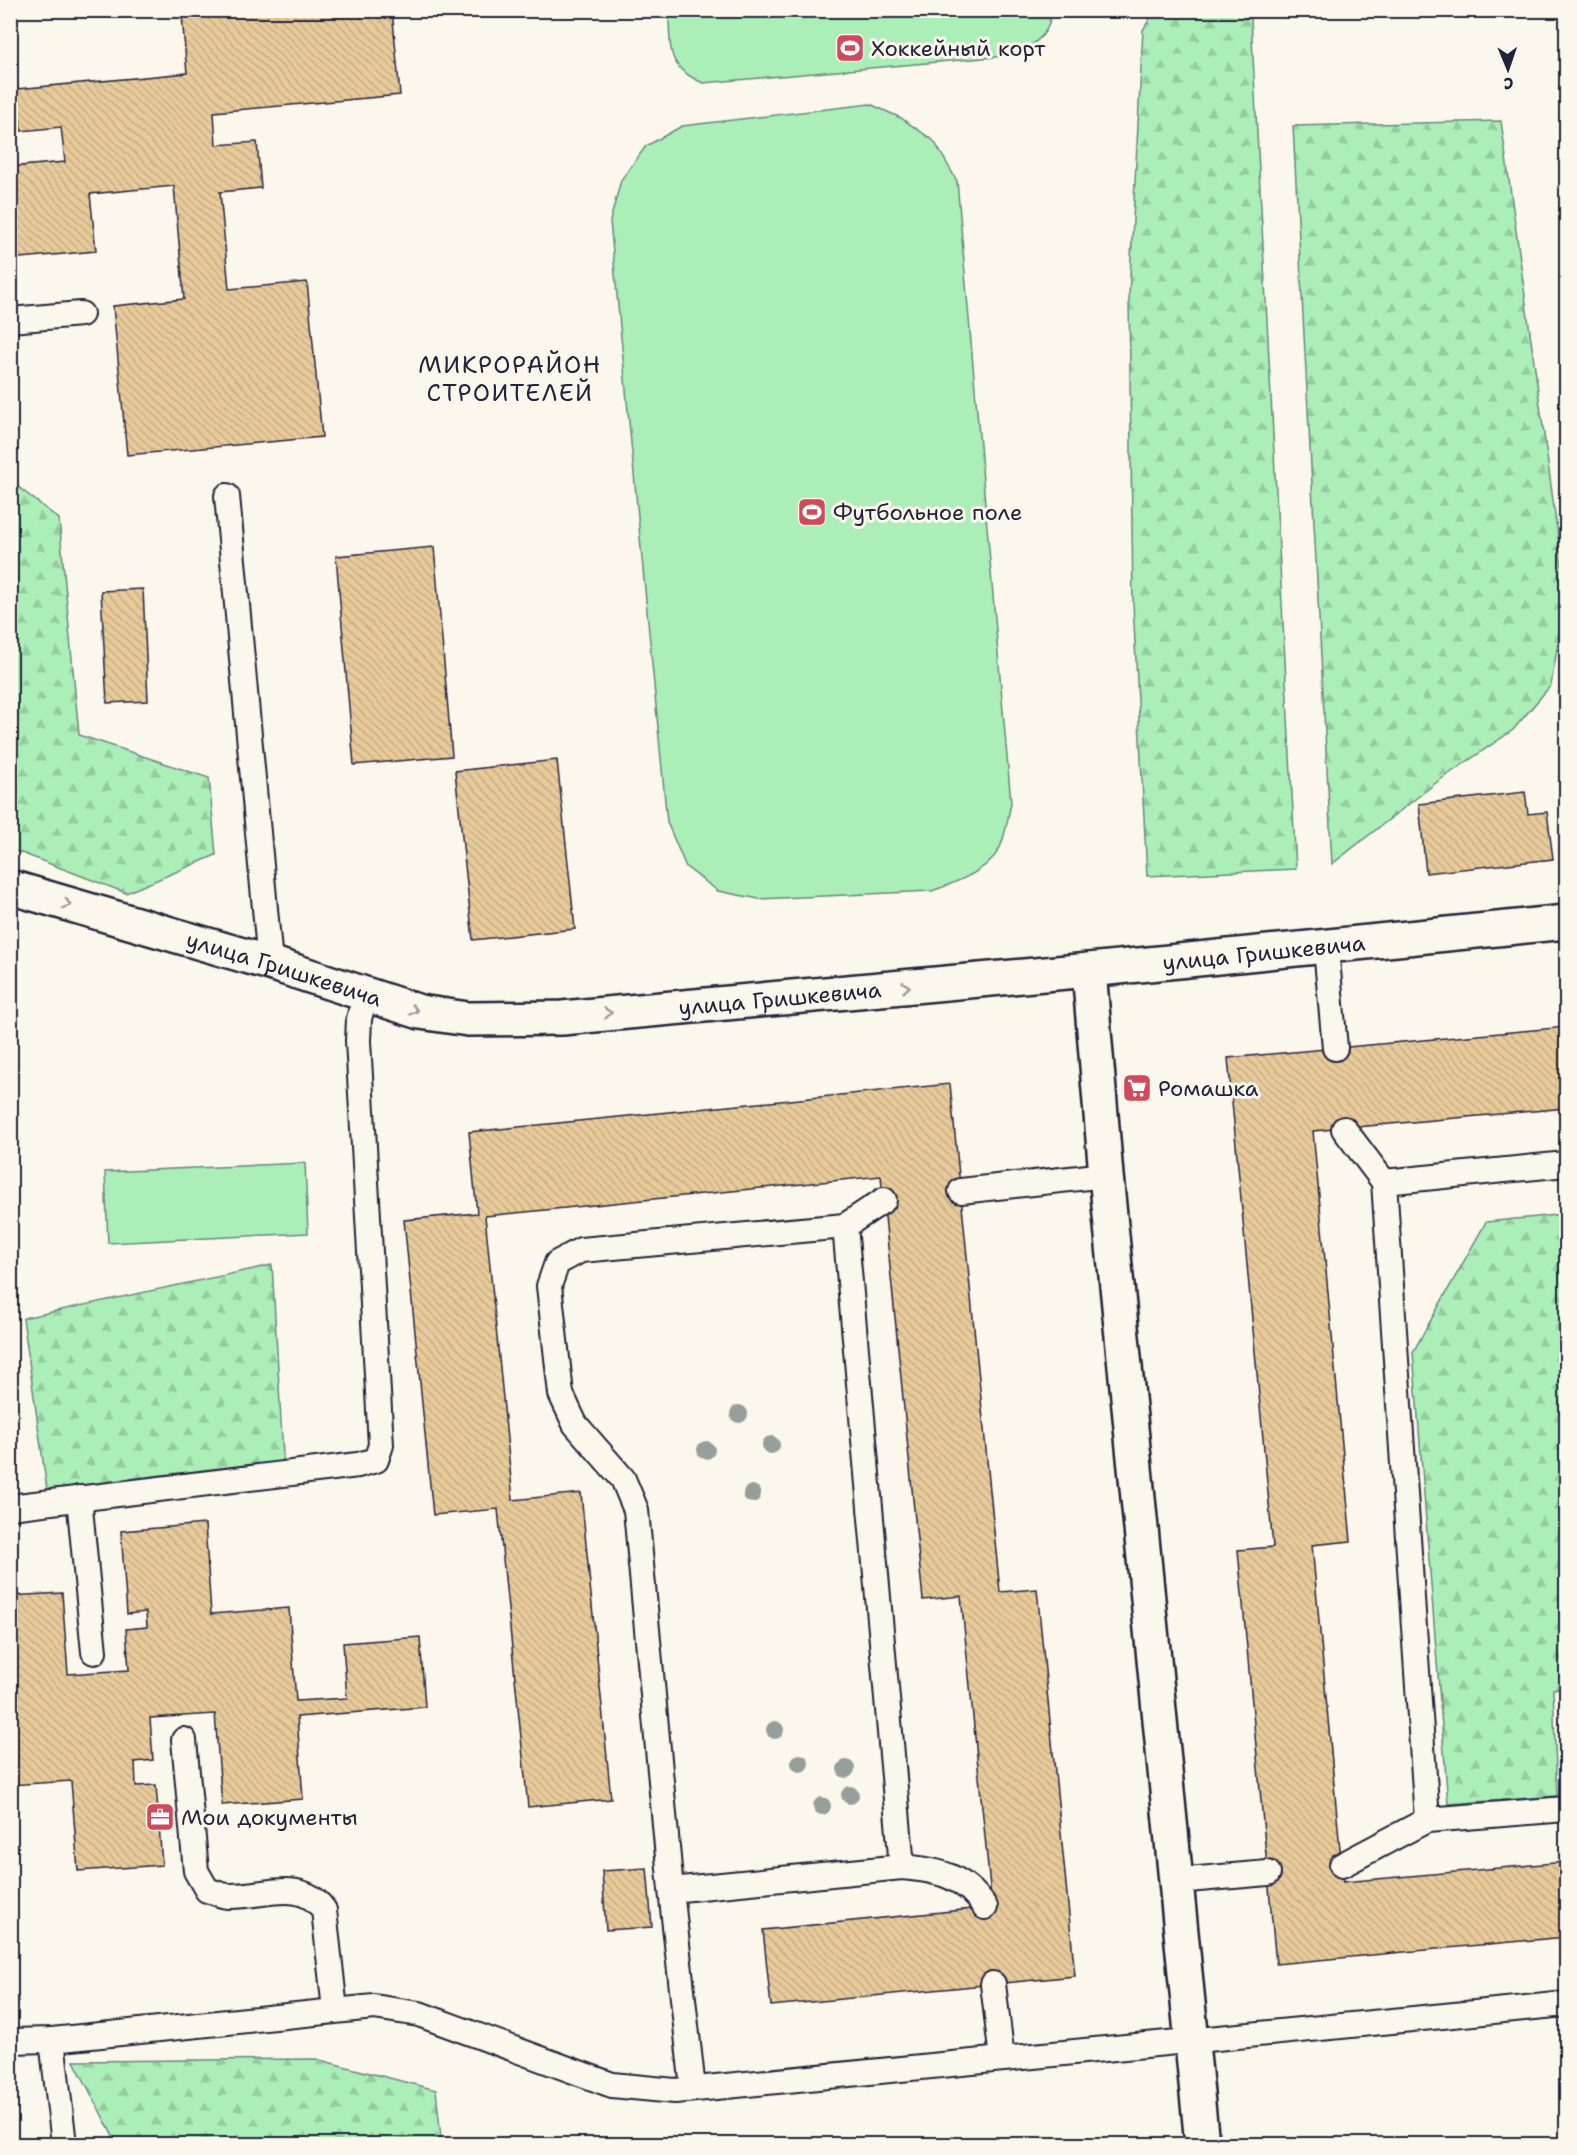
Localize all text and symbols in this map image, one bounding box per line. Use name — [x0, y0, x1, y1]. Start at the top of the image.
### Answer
sports icon: Хоккейный корт — [834, 32, 866, 64]
place label: Хоккейный корт — [871, 34, 1046, 63]
north arrow — [1478, 39, 1538, 99]
text: С — [1503, 73, 1514, 94]
district label: МИКРОРАЙОН СТРОИТЕЛЕЙ — [418, 349, 602, 409]
sports icon: Футбольное поле — [796, 496, 828, 528]
place label: Футбольное поле — [833, 498, 1022, 527]
one-way arrow — [61, 897, 72, 909]
street label: улица Гришкевича — [183, 925, 386, 1014]
street label: улица Гришкевича — [1161, 928, 1367, 978]
street label: улица Гришкевича — [677, 975, 883, 1022]
one-way arrow — [902, 981, 911, 994]
one-way arrow — [408, 1003, 418, 1015]
one-way arrow — [603, 1007, 612, 1020]
supermarket icon: Ромашка — [1121, 1072, 1153, 1104]
place label: Ромашка — [1158, 1074, 1259, 1103]
office icon: Мои документы — [144, 1801, 176, 1833]
place label: Мои документы — [181, 1803, 358, 1832]

